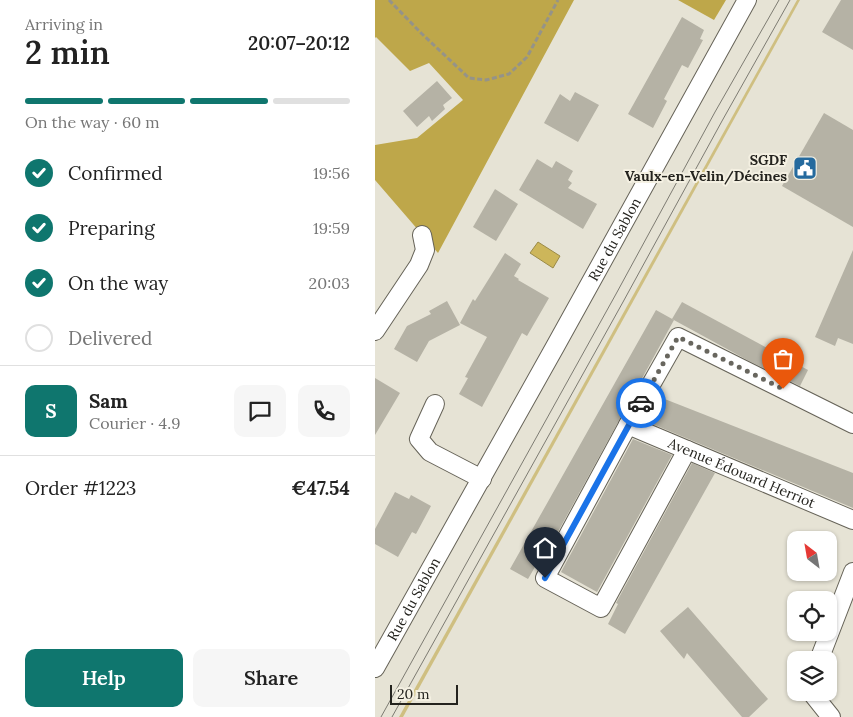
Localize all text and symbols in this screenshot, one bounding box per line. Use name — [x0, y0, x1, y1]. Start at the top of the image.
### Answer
text: Arriving in — [25, 14, 103, 34]
text: 20:07–20:12 — [248, 31, 350, 55]
text: 2 min — [25, 32, 110, 73]
text: On the way · 60 m — [25, 112, 160, 132]
place label: SGDF Vaulx-en-Velin/Décines — [625, 151, 787, 185]
public building icon: SGDF Vaulx-en-Velin/Décines — [792, 155, 818, 181]
icon: check — [25, 159, 53, 187]
text: Confirmed — [68, 161, 163, 185]
text: 19:56 — [313, 163, 350, 183]
street label: Rue du Sablon — [584, 194, 645, 284]
icon: check — [25, 214, 53, 242]
text: Preparing — [68, 216, 155, 240]
text: 19:59 — [313, 218, 350, 238]
icon: check — [25, 269, 53, 297]
text: On the way — [68, 271, 168, 295]
text: 20:03 — [309, 273, 350, 293]
text: Delivered — [68, 326, 152, 350]
pin — [762, 338, 804, 389]
icon: bag — [769, 345, 797, 373]
courier — [616, 378, 666, 428]
button: chat — [234, 385, 286, 437]
button: phone — [298, 385, 350, 437]
text: Sam — [89, 389, 128, 413]
icon: car — [627, 389, 655, 417]
text: S — [45, 399, 57, 423]
text: Courier · 4.9 — [89, 413, 180, 433]
street label: Avenue Édouard Herriot — [664, 434, 818, 512]
text: Order #1223 — [25, 476, 136, 500]
text: €47.54 — [291, 476, 350, 500]
pin — [524, 527, 566, 578]
north arrow — [787, 531, 837, 581]
map controls — [787, 531, 837, 701]
icon: home — [531, 534, 559, 562]
street label: Rue du Sablon — [383, 554, 444, 644]
button: locate — [787, 591, 837, 641]
button: Help — [25, 649, 183, 707]
button: Share — [193, 649, 350, 707]
button: layers — [787, 651, 837, 701]
scale bar — [390, 682, 457, 705]
text: 20 m — [397, 685, 429, 703]

